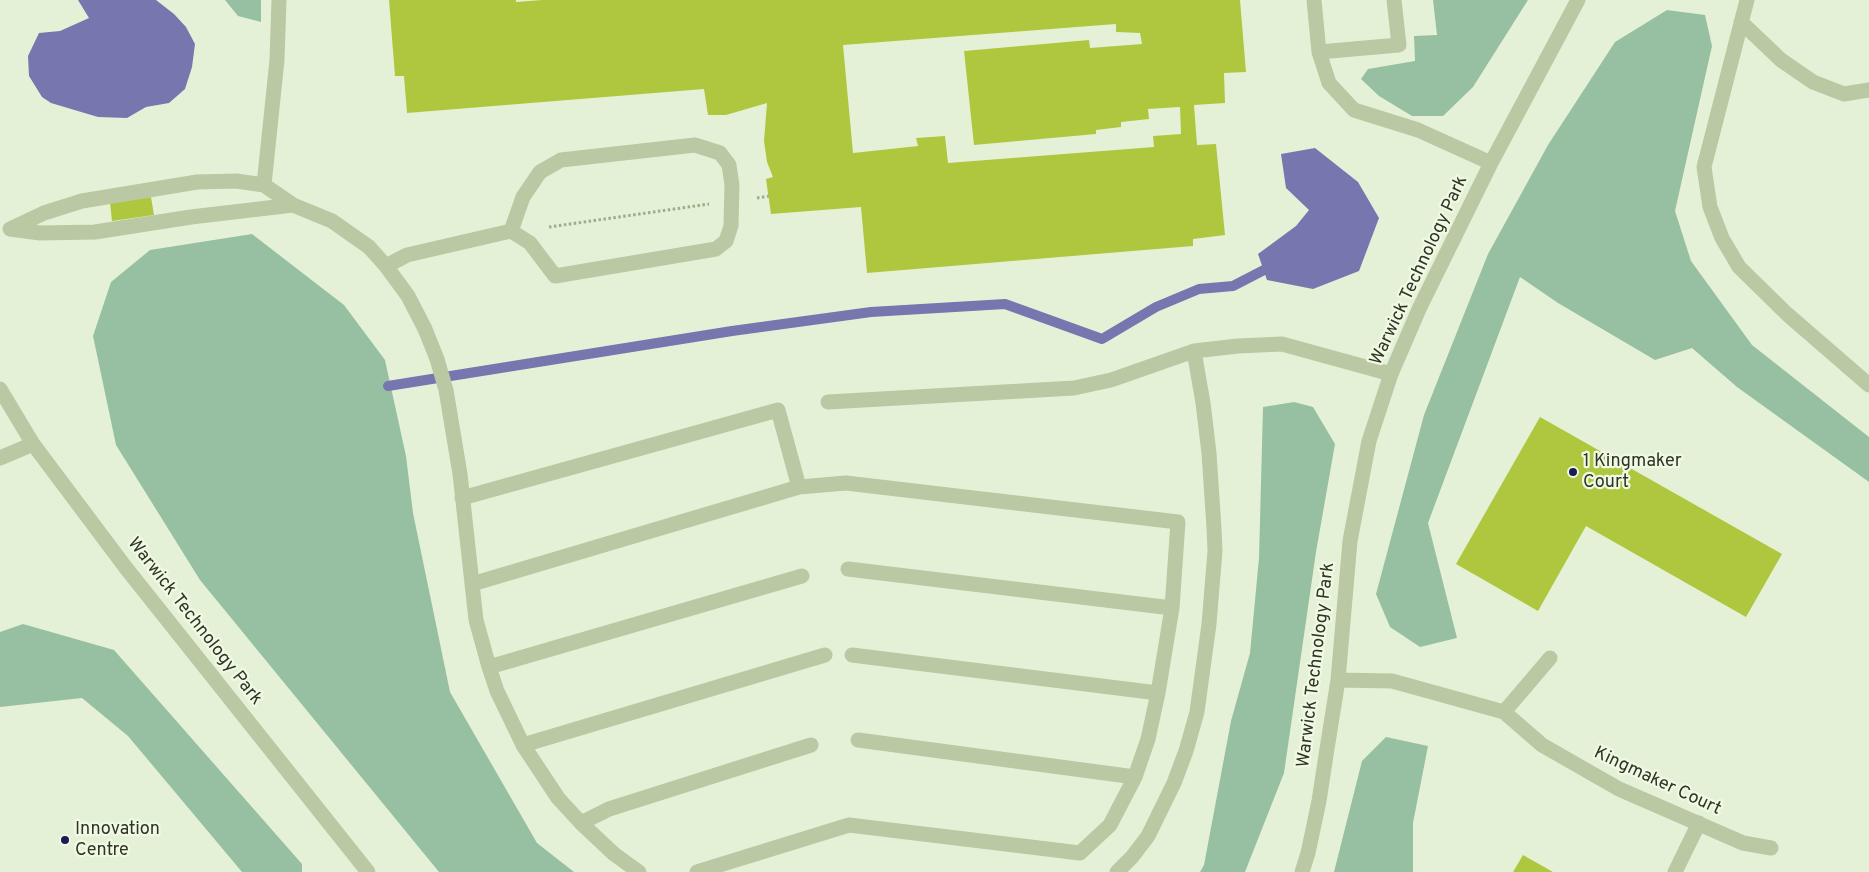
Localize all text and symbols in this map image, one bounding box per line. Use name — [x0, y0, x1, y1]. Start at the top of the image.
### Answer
street label: Warwick Technology Park — [1367, 173, 1473, 369]
place label: 1 Kingmaker Court — [1583, 451, 1682, 494]
marker: 1 Kingmaker Court — [1567, 466, 1579, 478]
street label: Warwick Technology Park — [122, 534, 266, 710]
street label: Warwick Technology Park — [1294, 561, 1340, 769]
street label: Kingmaker Court — [1590, 743, 1724, 821]
place label: Innovation Centre — [75, 819, 160, 862]
marker: Innovation Centre — [59, 834, 71, 846]

